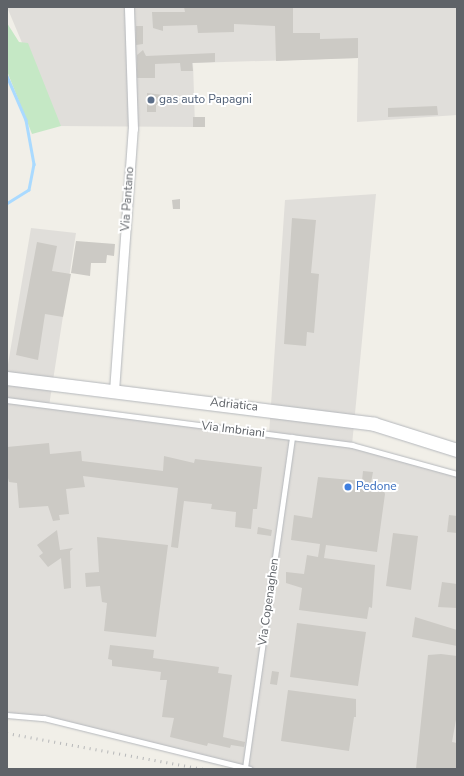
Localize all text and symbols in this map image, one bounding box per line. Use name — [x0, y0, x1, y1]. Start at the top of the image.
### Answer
place label: gas auto Papagni — [159, 93, 252, 107]
marker: gas auto Papagni — [146, 95, 156, 105]
street label: Via Pantano — [119, 166, 137, 232]
street label: Adriatica — [209, 395, 259, 415]
street label: Via Imbriani — [200, 419, 266, 441]
place label: Pedone — [356, 480, 397, 494]
marker: Pedone — [343, 482, 353, 492]
street label: Via Copenaghen — [256, 557, 282, 647]

